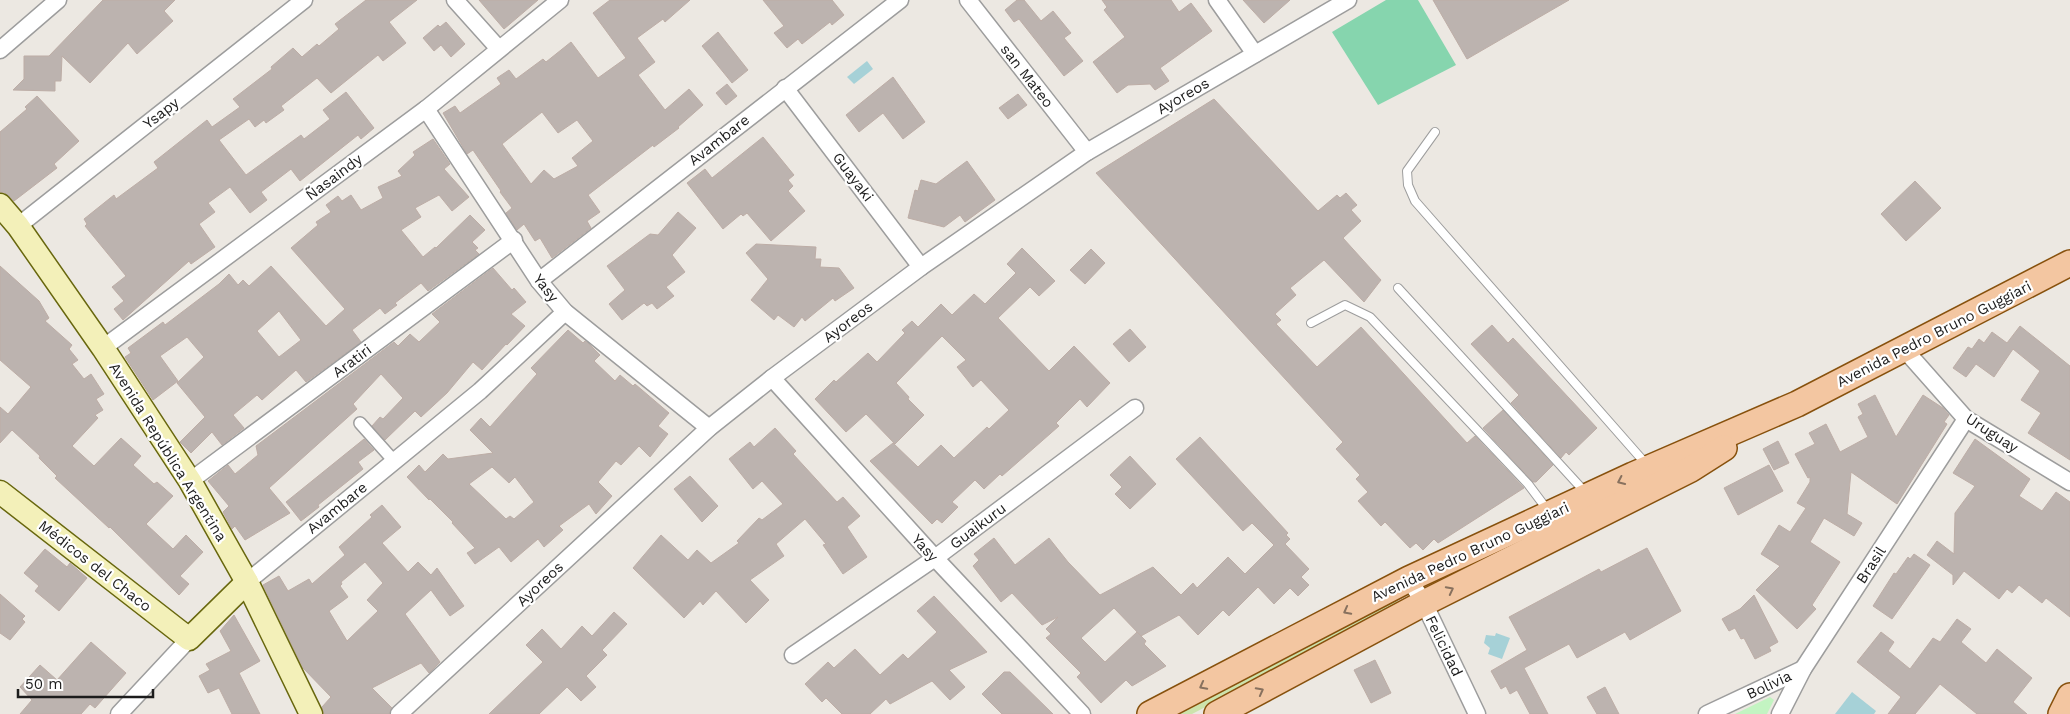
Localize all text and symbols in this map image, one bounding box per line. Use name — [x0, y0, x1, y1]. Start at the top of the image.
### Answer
street label: san Mateo — [997, 41, 1057, 111]
street label: Ayoreos — [1154, 74, 1212, 118]
street label: Ysapy — [139, 93, 183, 133]
street label: Avambare — [685, 111, 753, 169]
street label: Guayaki — [829, 149, 877, 205]
street label: Ñasaindy — [302, 150, 366, 204]
street label: Yasy — [529, 270, 563, 306]
street label: Avenida Pedro Bruno Guggiari — [1834, 277, 2034, 391]
street label: Ayoreos — [820, 297, 876, 346]
street label: Aratiri — [329, 340, 375, 382]
street label: Avenida República Argentina — [105, 359, 231, 545]
street label: Uruguay — [1962, 409, 2022, 457]
one-way arrow — [1617, 474, 1626, 484]
street label: Avambare — [303, 478, 371, 538]
street label: Avenida Pedro Bruno Guggiari — [1368, 498, 1572, 606]
street label: Guaikuru — [946, 499, 1010, 553]
street label: Médicos del Chaco — [35, 516, 155, 616]
street label: Yasy — [908, 530, 942, 566]
street label: Brasil — [1852, 543, 1890, 587]
street label: Ayoreos — [513, 558, 567, 610]
one-way arrow — [1445, 586, 1454, 596]
one-way arrow — [1344, 605, 1353, 615]
street label: Felicidad — [1422, 613, 1466, 679]
scale bar — [18, 666, 152, 698]
street label: Bolivia — [1744, 667, 1795, 703]
text: 50 m — [25, 675, 62, 693]
one-way arrow — [1200, 680, 1209, 690]
one-way arrow — [1255, 687, 1264, 697]

